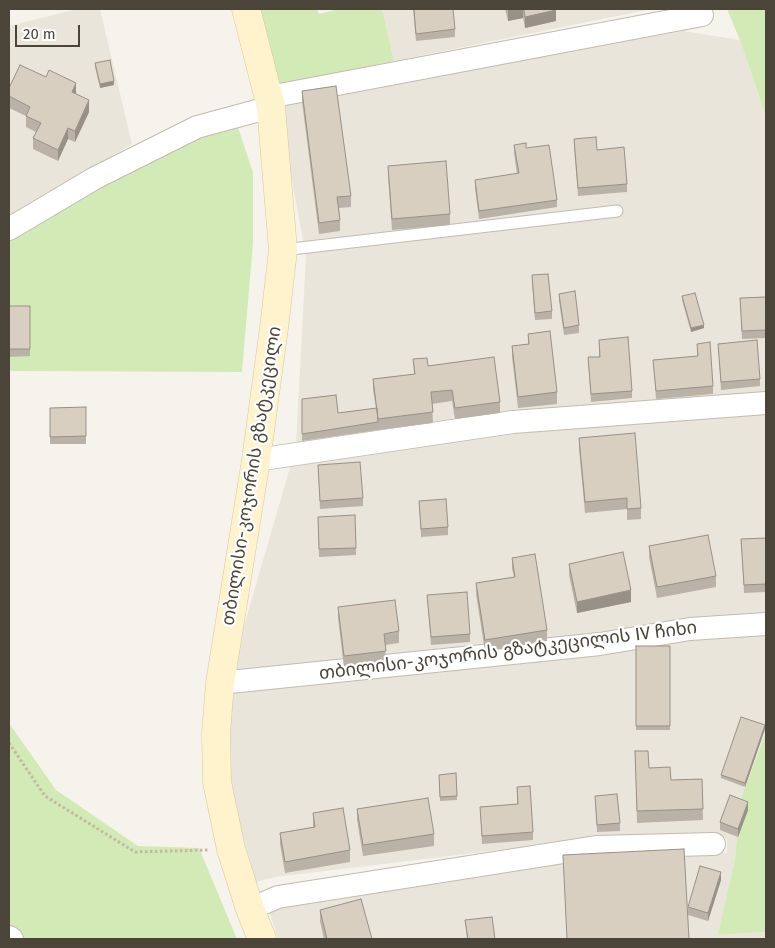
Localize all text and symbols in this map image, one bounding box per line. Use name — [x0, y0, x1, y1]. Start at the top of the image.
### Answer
scale bar — [18, 15, 82, 47]
text: 20 m — [23, 25, 56, 43]
street label: თბილისი-კოჯორის გზატკეცილი — [218, 325, 286, 627]
street label: თბილისი-კოჯორის გზატკეცილის IV ჩიხი — [318, 617, 698, 685]

